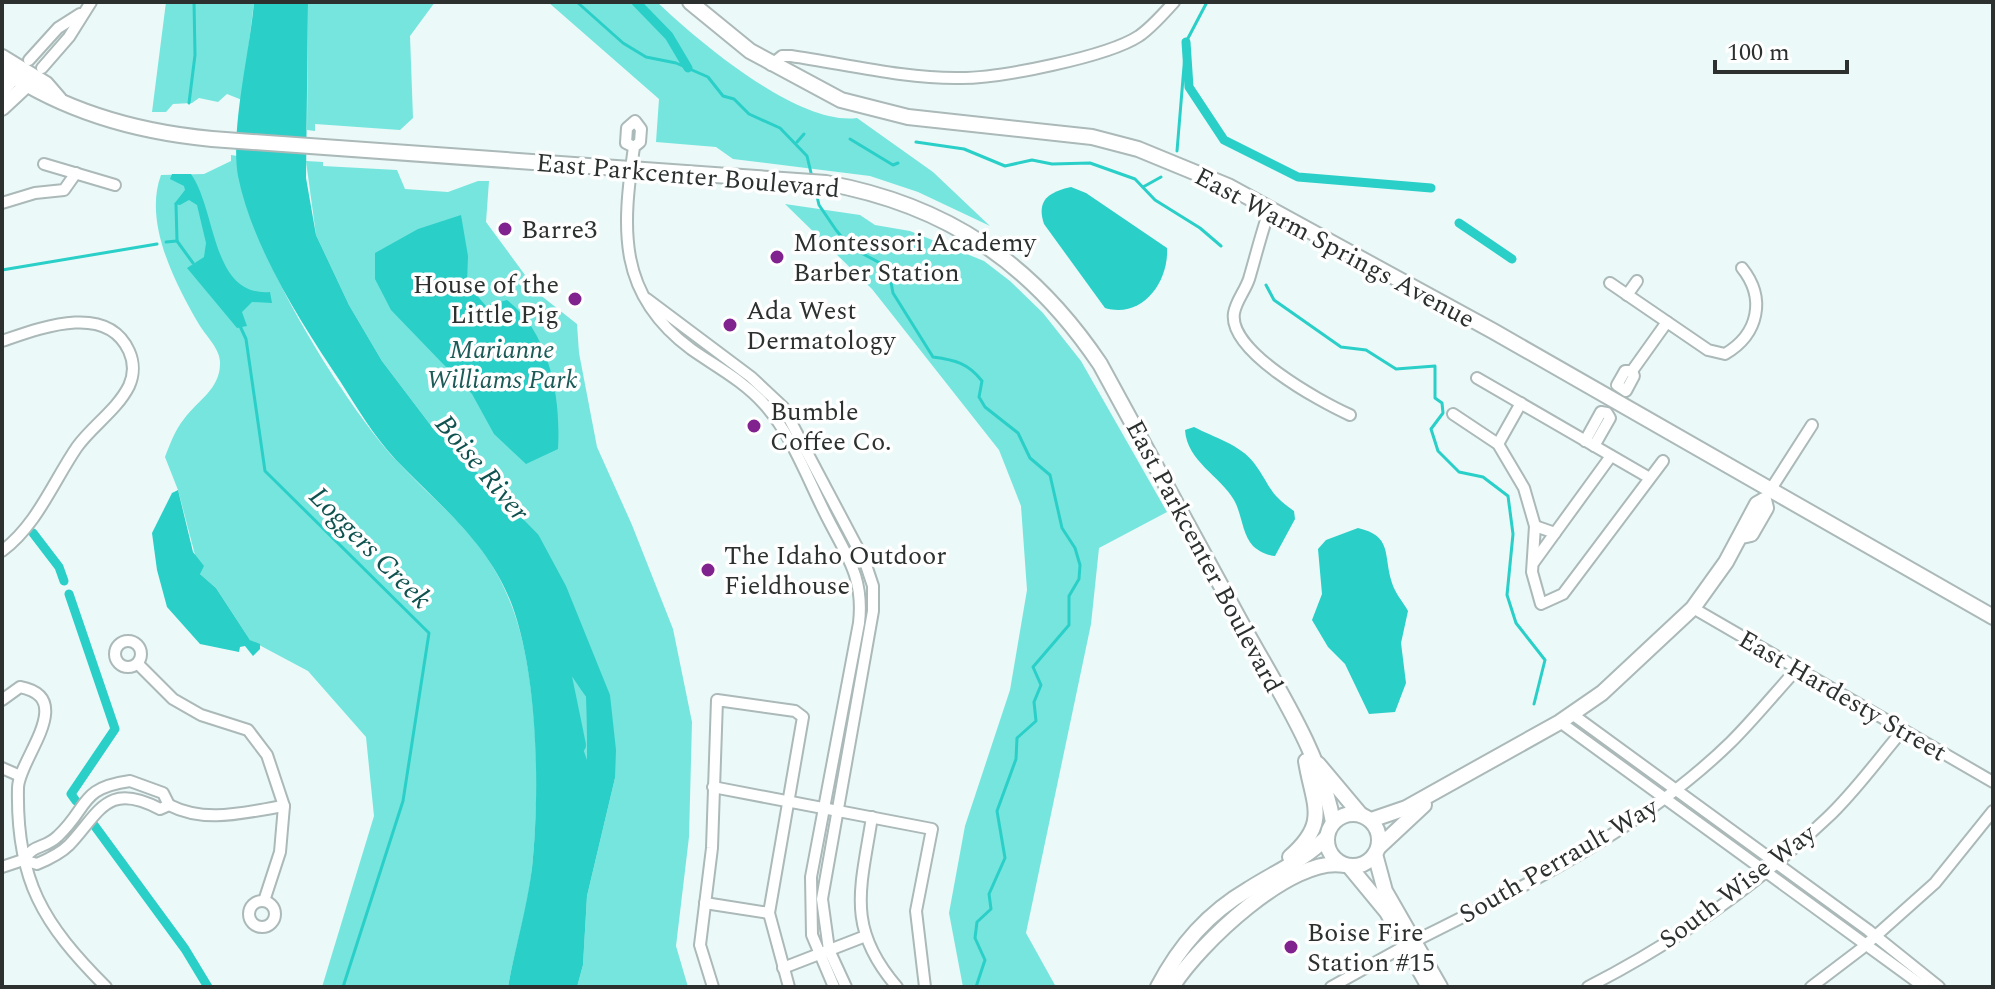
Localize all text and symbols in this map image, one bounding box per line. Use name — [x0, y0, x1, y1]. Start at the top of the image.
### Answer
scale bar — [1715, 24, 1847, 74]
text: 100 m — [1727, 35, 1790, 71]
street label: East Parkcenter Boulevard — [534, 143, 841, 209]
street label: East Warm Springs Avenue — [1187, 157, 1482, 339]
place label: Barre3 — [521, 210, 597, 250]
marker: Barre3 — [496, 220, 514, 238]
place label: Montessori Academy Barber Station — [793, 223, 1037, 293]
marker: Montessori Academy Barber Station — [768, 248, 786, 266]
place label: House of the Little Pig — [413, 265, 559, 335]
marker: House of the Little Pig — [566, 290, 584, 308]
place label: Ada West Dermatology — [746, 291, 897, 361]
marker: Ada West Dermatology — [721, 316, 739, 334]
park label: Marianne Williams Park — [426, 330, 578, 400]
place label: Bumble Coffee Co. — [770, 392, 892, 462]
water label: Boise River — [424, 405, 540, 531]
street label: East Parkcenter Boulevard — [1115, 413, 1293, 700]
marker: Bumble Coffee Co. — [745, 417, 763, 435]
water label: Loggers Creek — [299, 477, 441, 619]
place label: The Idaho Outdoor Fieldhouse — [724, 536, 947, 606]
marker: The Idaho Outdoor Fieldhouse — [699, 561, 717, 579]
street label: East Hardesty Street — [1731, 620, 1954, 772]
street label: South Perrault Way — [1451, 787, 1667, 934]
street label: South Wise Way — [1651, 813, 1826, 959]
place label: Boise Fire Station #15 — [1307, 913, 1435, 983]
marker: Boise Fire Station #15 — [1282, 938, 1300, 956]

